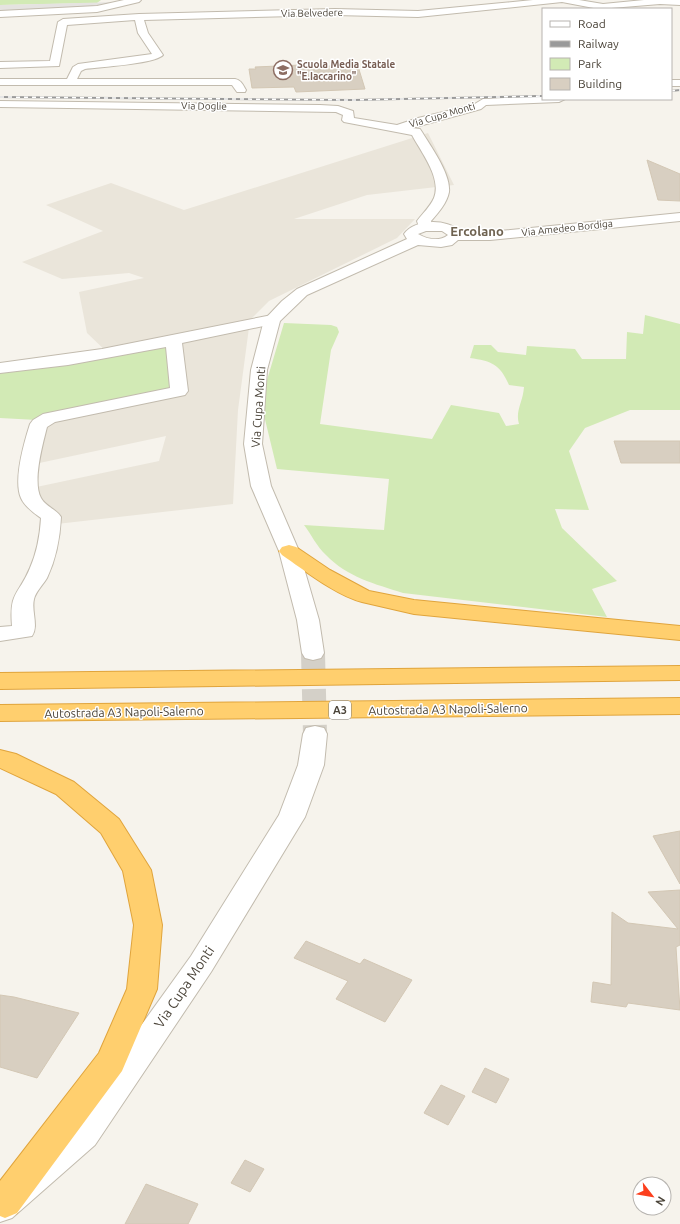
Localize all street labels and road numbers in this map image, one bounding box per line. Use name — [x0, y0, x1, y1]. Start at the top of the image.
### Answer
street label: Via Belvedere — [281, 7, 343, 19]
street label: Via Doglie — [181, 100, 227, 112]
street label: Via Cupa Monti — [408, 100, 476, 130]
street label: Via Amedeo Bordiga — [521, 218, 613, 238]
street label: Via Cupa Monti — [249, 366, 267, 448]
road number: A3 — [329, 701, 351, 719]
street label: Autostrada A3 Napoli-Salerno — [368, 701, 528, 717]
street label: Autostrada A3 Napoli-Salerno — [44, 704, 204, 720]
street label: Via Cupa Monti — [151, 943, 217, 1031]

